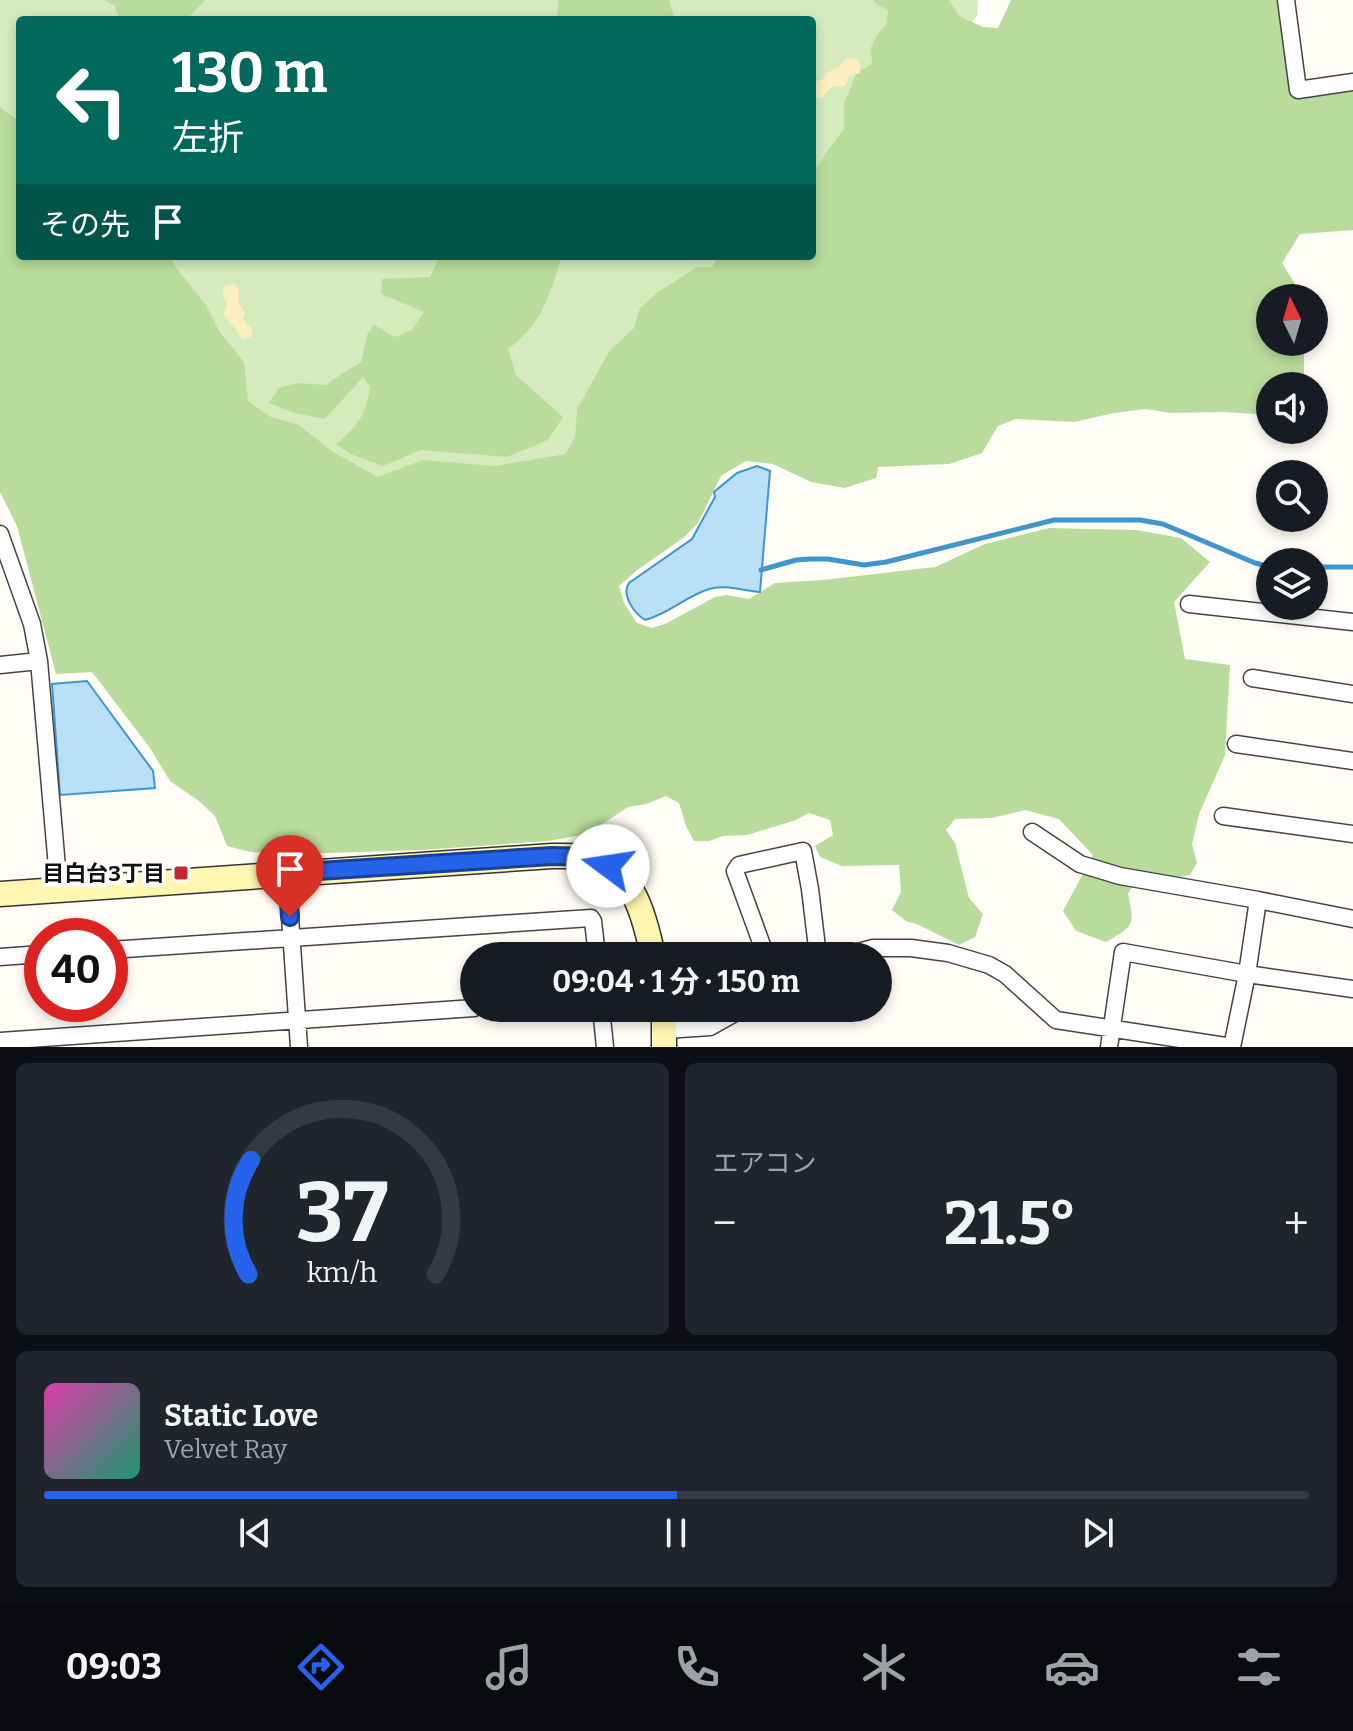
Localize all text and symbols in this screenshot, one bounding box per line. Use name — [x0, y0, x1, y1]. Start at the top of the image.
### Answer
text: 130 m — [172, 40, 328, 107]
icon: left — [40, 48, 144, 152]
text: 左折 — [172, 116, 244, 160]
icon: arrive — [146, 200, 190, 244]
text: その先 — [40, 207, 130, 243]
north arrow — [1256, 284, 1328, 356]
map controls — [1256, 284, 1328, 620]
button: sound — [1256, 372, 1328, 444]
button: search — [1256, 460, 1328, 532]
button: layers — [1256, 548, 1328, 620]
position arrow — [566, 824, 650, 908]
pin — [256, 835, 324, 917]
icon: arrive — [268, 847, 312, 891]
place label: 目白台3丁目 — [42, 860, 165, 887]
marker: 目白台3丁目 — [172, 864, 190, 882]
speed limit sign: 40 — [24, 918, 128, 1022]
text: 09:04 · 1 分 · 150 m — [552, 964, 800, 1000]
text: エアコン — [713, 1148, 817, 1179]
text: 37 — [296, 1163, 389, 1263]
text: 21.5° — [944, 1188, 1077, 1260]
text: − — [713, 1197, 737, 1250]
text: + — [1284, 1197, 1309, 1250]
text: km/h — [307, 1255, 378, 1290]
text: Static Love — [164, 1398, 318, 1434]
text: Velvet Ray — [164, 1434, 287, 1465]
icon: previous — [233, 1511, 277, 1555]
icon: pause — [654, 1511, 698, 1555]
icon: next — [1076, 1511, 1120, 1555]
icon: directions — [293, 1639, 349, 1695]
icon: music — [481, 1639, 537, 1695]
icon: phone — [669, 1639, 725, 1695]
icon: climate — [856, 1639, 912, 1695]
icon: car — [1044, 1639, 1100, 1695]
icon: filters — [1231, 1639, 1287, 1695]
text: 09:03 — [66, 1645, 162, 1689]

